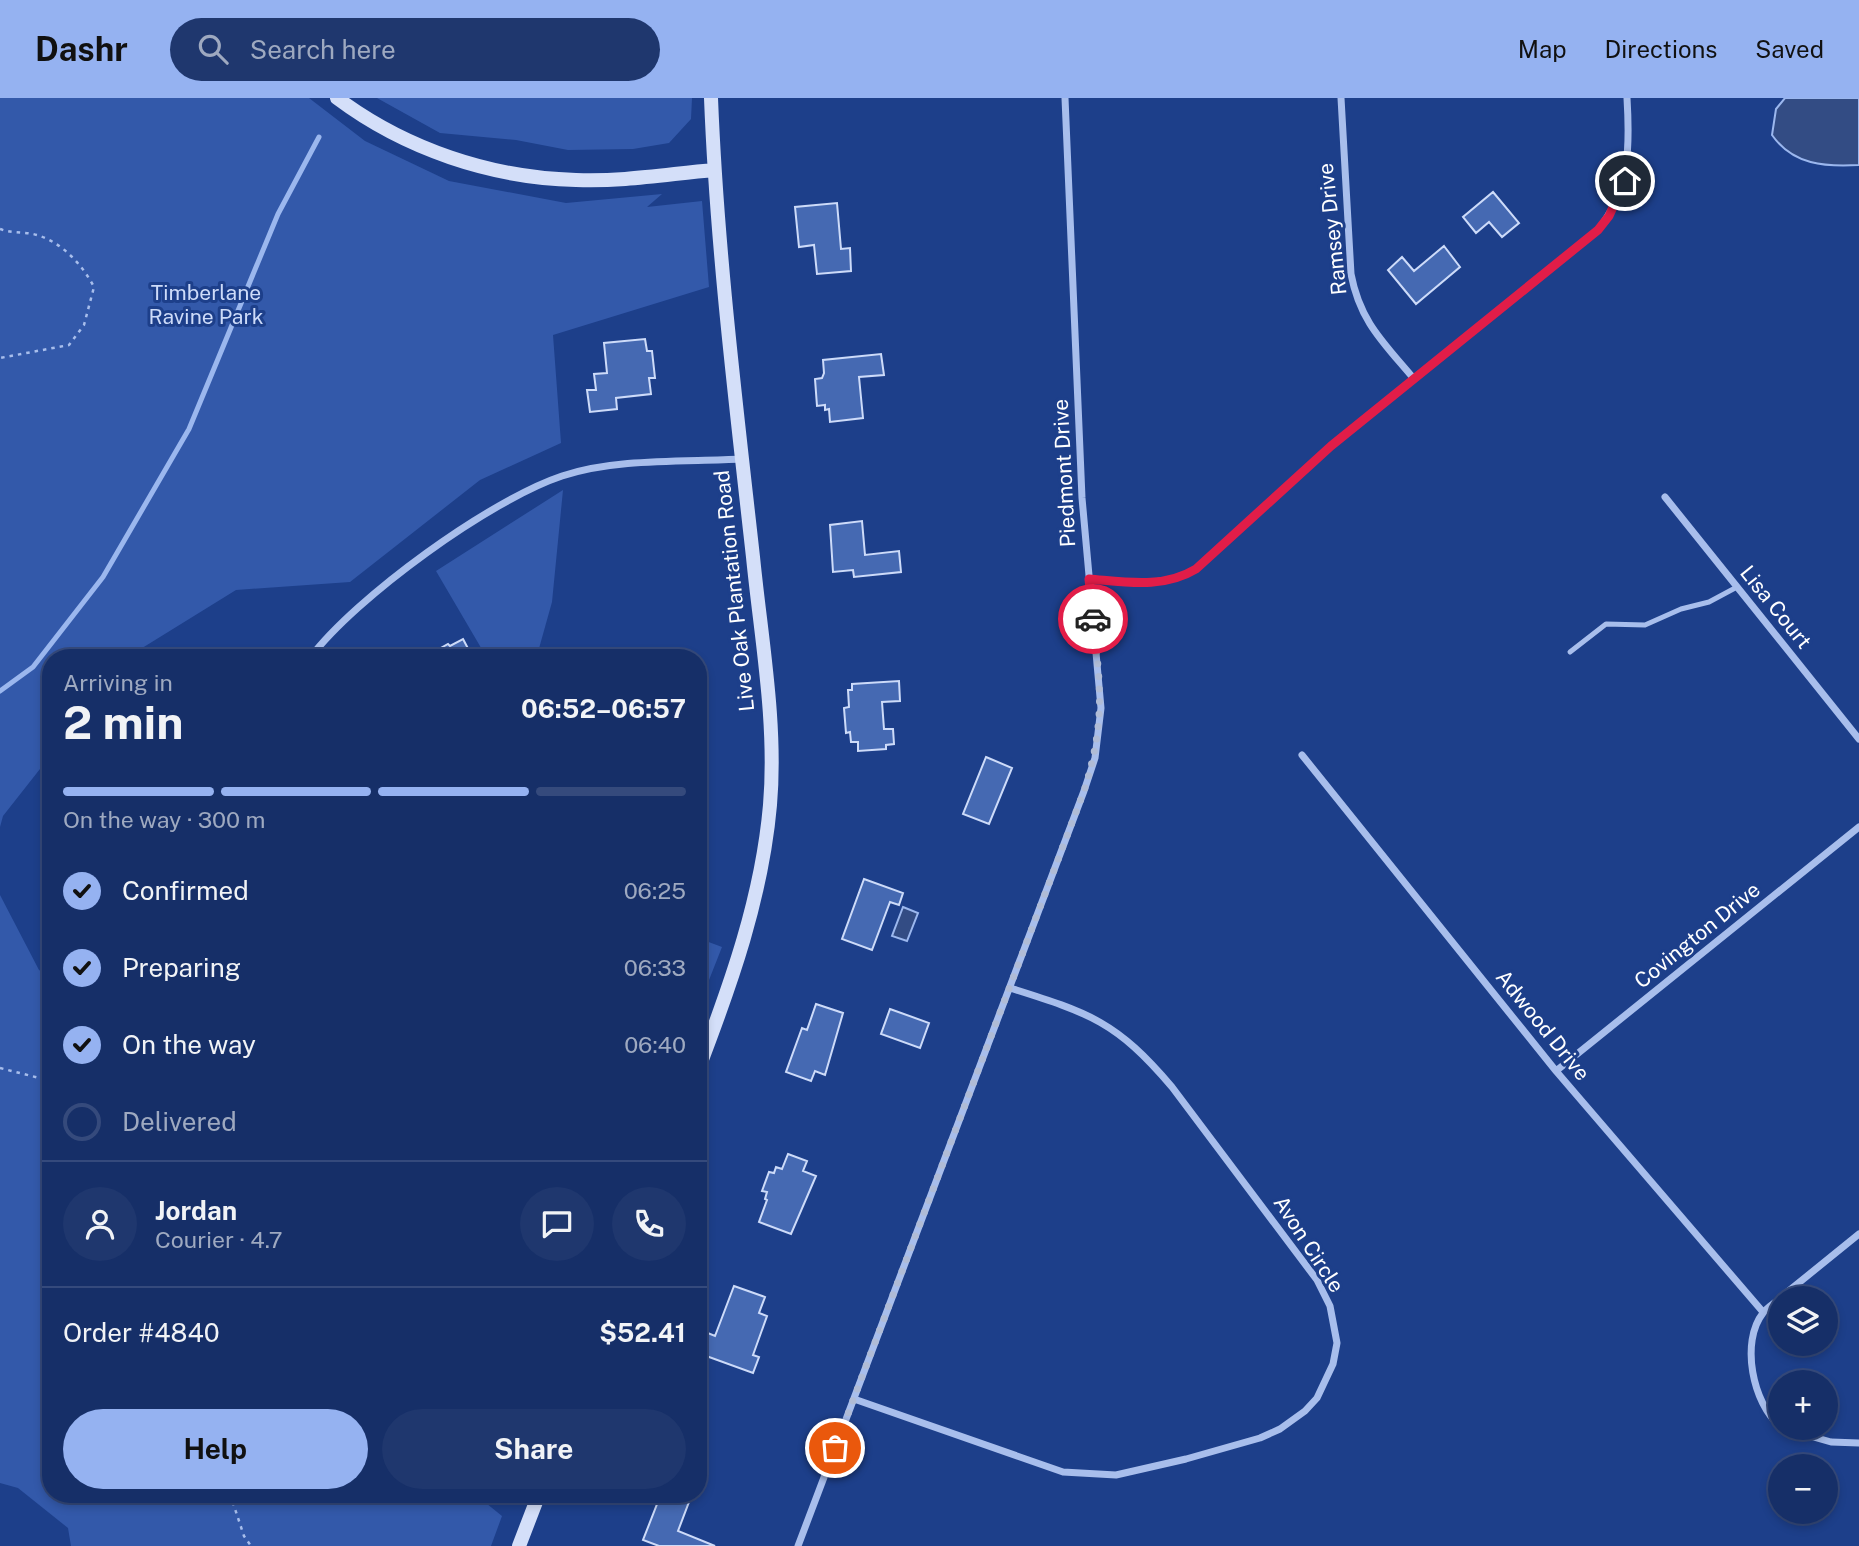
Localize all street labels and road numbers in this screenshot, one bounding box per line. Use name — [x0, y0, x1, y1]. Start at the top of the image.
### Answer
street label: Ramsey Drive — [1313, 162, 1351, 296]
street label: Piedmont Drive — [1048, 398, 1080, 548]
street label: Live Oak Plantation Road — [709, 469, 759, 713]
street label: Lisa Court — [1735, 561, 1817, 653]
street label: Covington Drive — [1629, 877, 1765, 993]
street label: Adwood Drive — [1491, 965, 1595, 1085]
street label: Avon Circle — [1269, 1191, 1349, 1297]

